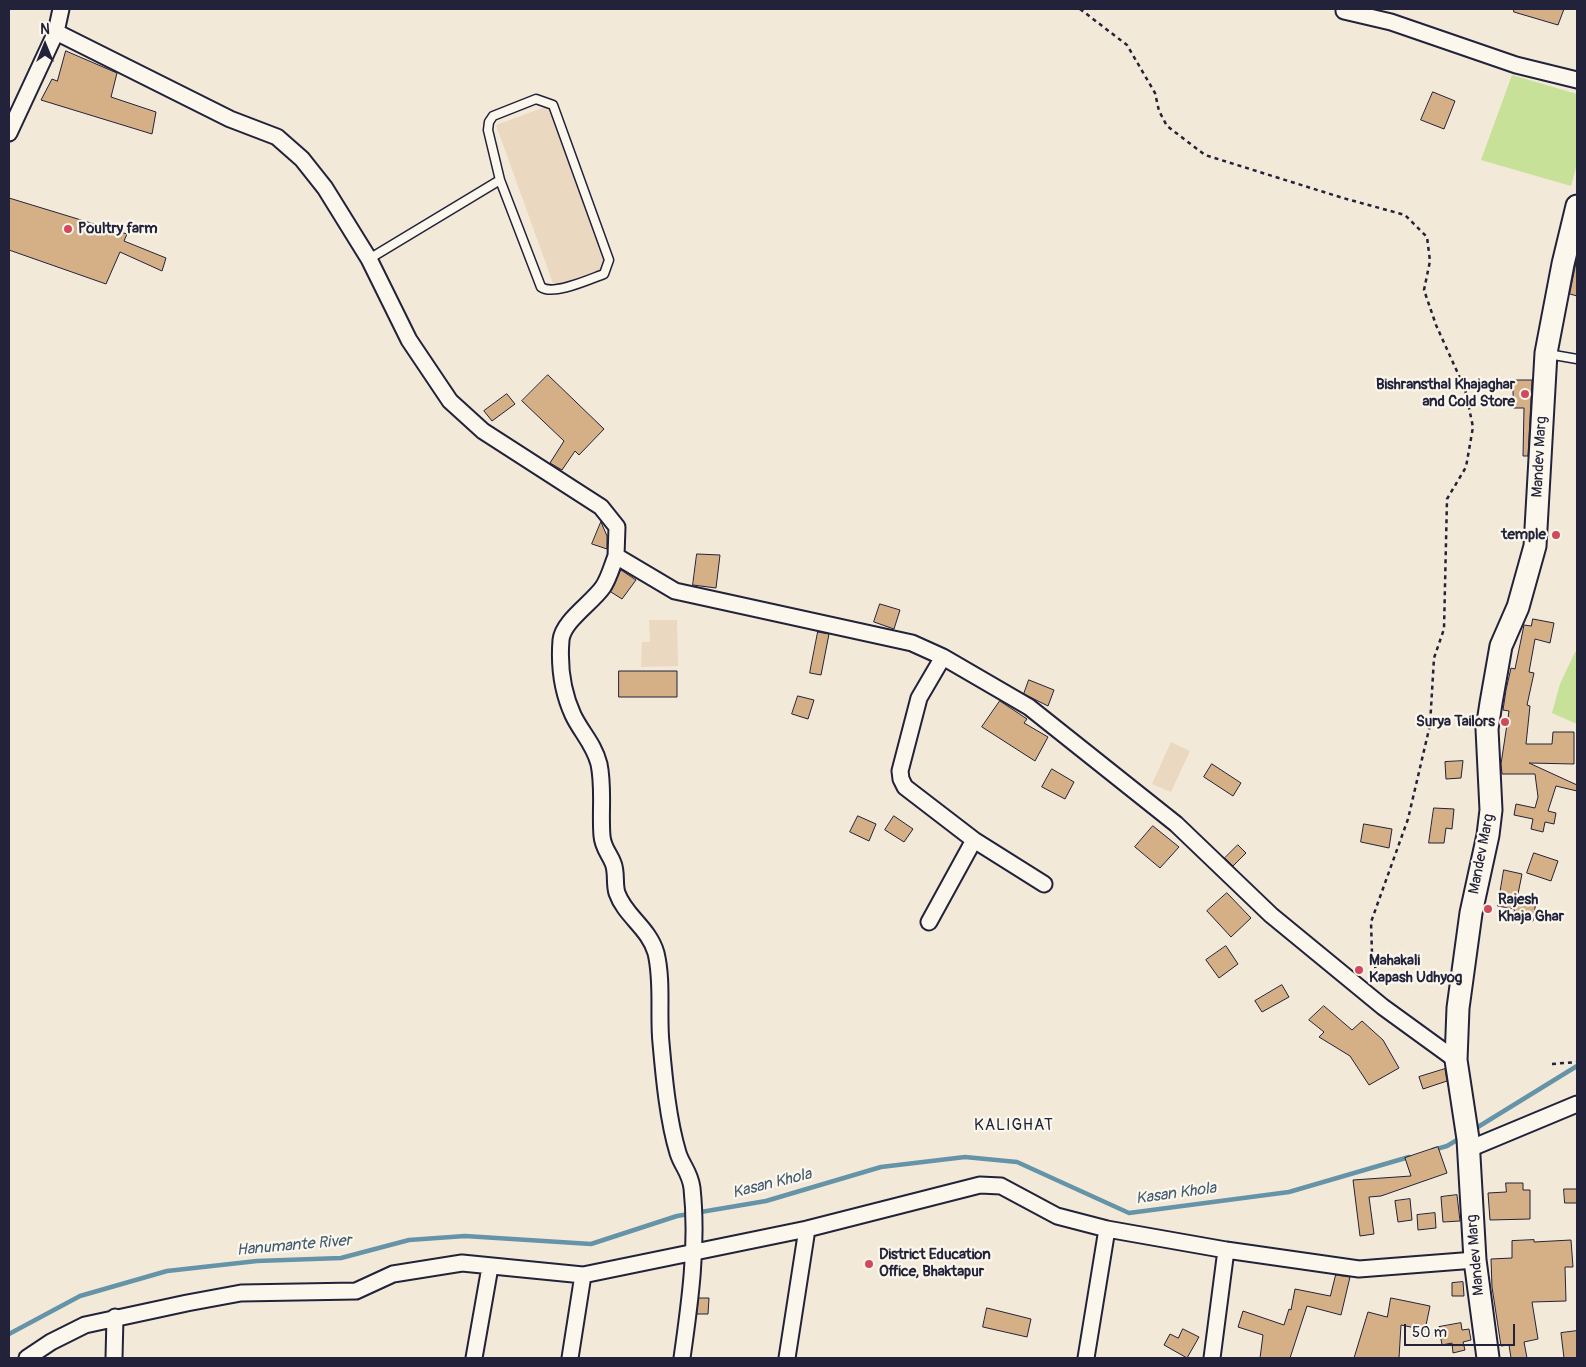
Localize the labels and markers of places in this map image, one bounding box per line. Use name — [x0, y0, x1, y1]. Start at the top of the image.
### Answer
place label: Poultry farm — [78, 220, 158, 238]
marker: Poultry farm — [62, 223, 74, 235]
place label: Bishransthal Khajaghar and Cold Store — [1376, 376, 1515, 411]
marker: Bishransthal Khajaghar and Cold Store — [1519, 388, 1531, 400]
place label: temple — [1501, 526, 1546, 544]
marker: temple — [1550, 529, 1562, 541]
place label: Surya Tailors — [1416, 713, 1495, 731]
marker: Surya Tailors — [1499, 716, 1511, 728]
place label: Rajesh Khaja Ghar — [1498, 891, 1564, 926]
marker: Rajesh Khaja Ghar — [1482, 903, 1494, 915]
place label: Mahakali Kapash Udhyog — [1369, 952, 1462, 987]
marker: Mahakali Kapash Udhyog — [1353, 964, 1365, 976]
place label: District Education Office, Bhaktapur — [879, 1246, 991, 1281]
marker: District Education Office, Bhaktapur — [863, 1258, 875, 1270]

